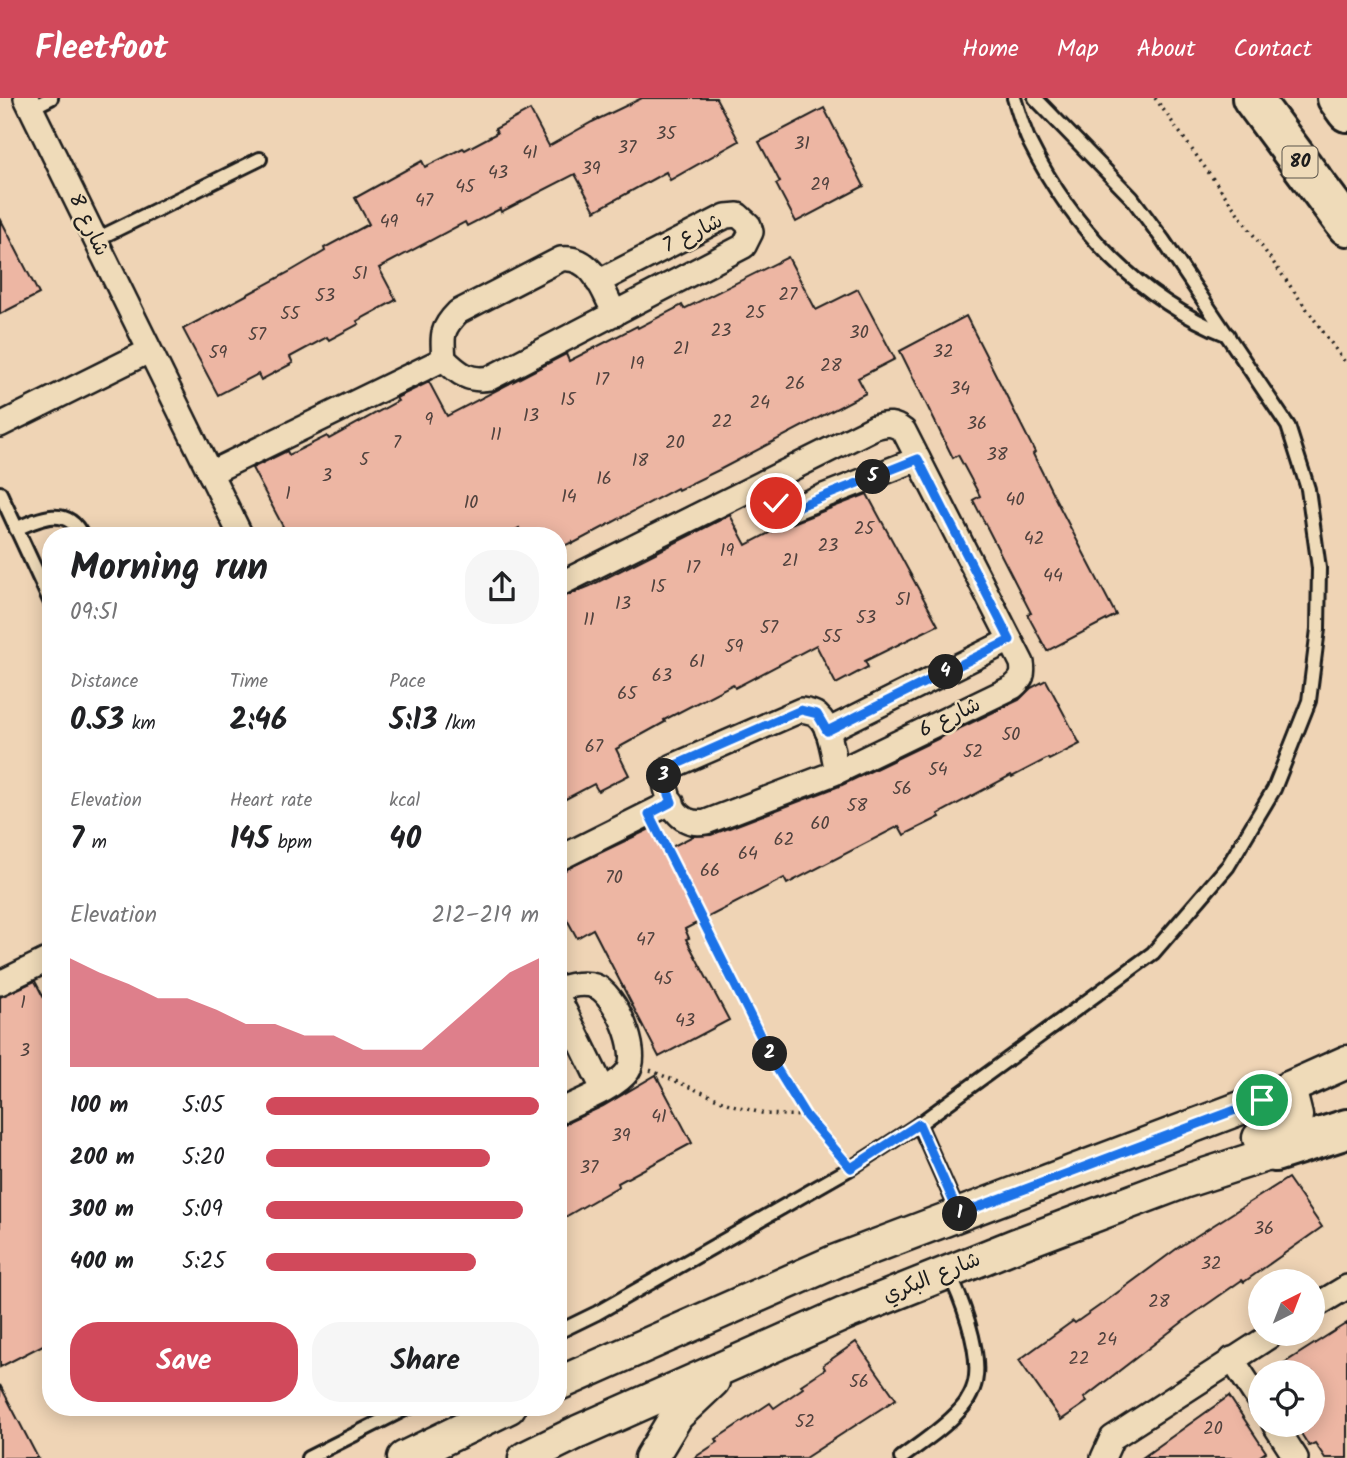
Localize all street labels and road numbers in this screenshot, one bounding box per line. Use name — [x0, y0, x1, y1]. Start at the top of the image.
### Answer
road number: 80 — [1282, 146, 1318, 178]
street label: شارع 8 — [59, 188, 117, 262]
street label: شارع 7 — [657, 205, 729, 263]
street label: شارع 6 — [913, 689, 987, 747]
street label: شارع البكري — [878, 1243, 986, 1313]

